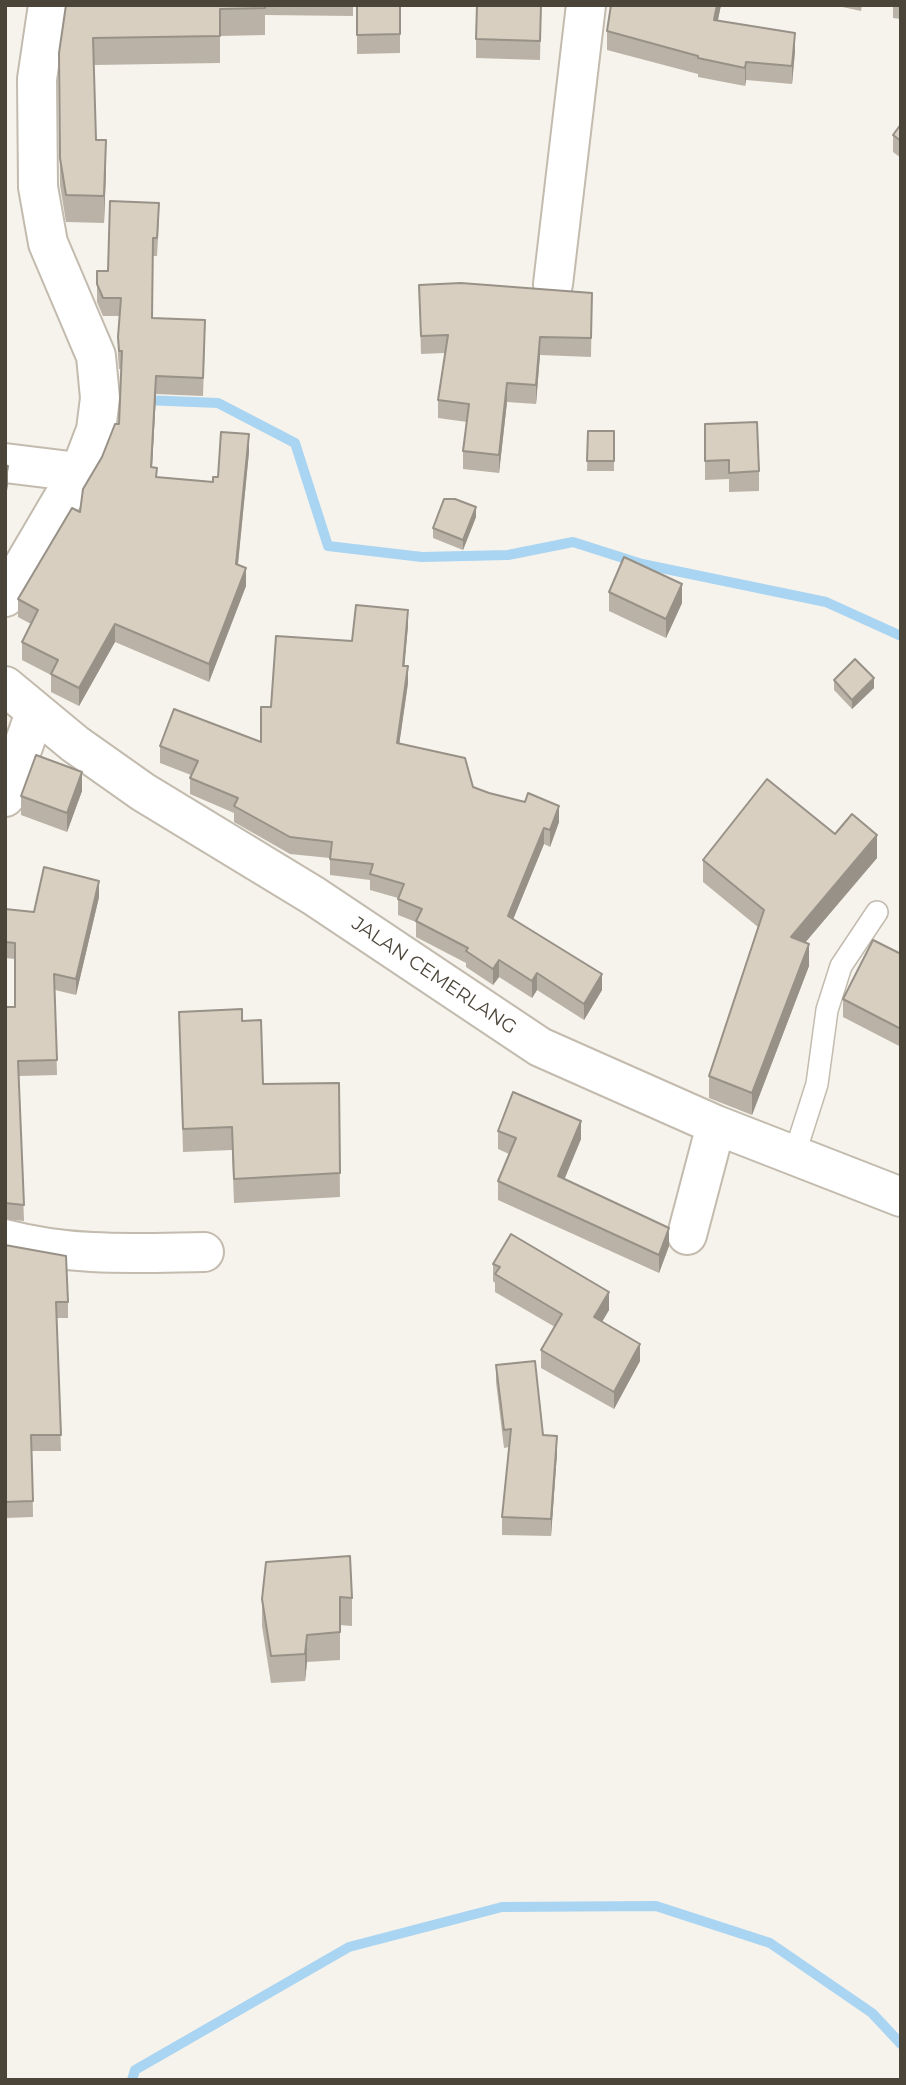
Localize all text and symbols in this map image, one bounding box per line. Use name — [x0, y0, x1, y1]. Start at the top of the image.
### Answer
street label: JALAN CEMERLANG — [347, 912, 521, 1040]

